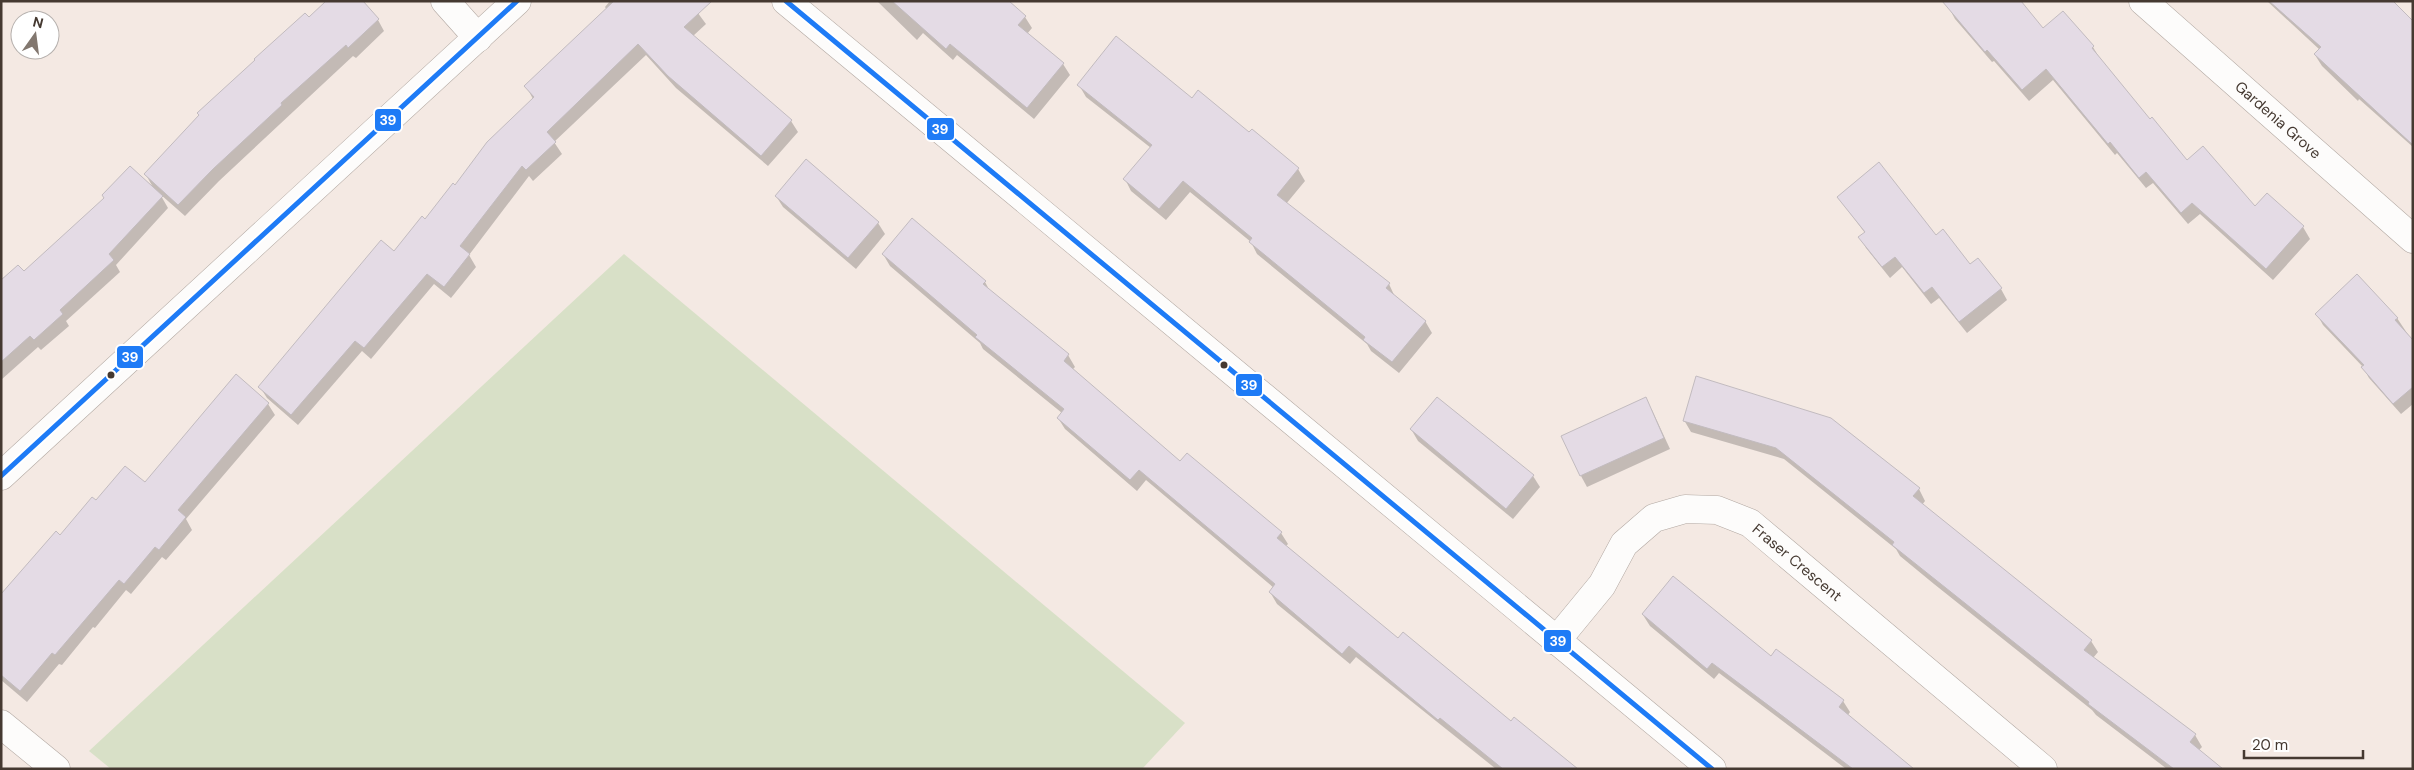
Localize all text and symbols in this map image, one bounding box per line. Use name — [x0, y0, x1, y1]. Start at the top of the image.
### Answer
north arrow — [10, 10, 60, 60]
text: N — [31, 12, 45, 32]
street label: Gardenia Grove — [2231, 77, 2325, 163]
line badge: 39 — [374, 108, 402, 132]
text: 39 — [380, 111, 397, 129]
line badge: 39 — [926, 117, 955, 141]
text: 39 — [932, 120, 949, 138]
line badge: 39 — [116, 345, 144, 369]
text: 39 — [122, 348, 139, 366]
unlabelled marker — [1219, 360, 1229, 370]
unlabelled marker — [106, 370, 116, 380]
line badge: 39 — [1235, 373, 1263, 397]
text: 39 — [1241, 376, 1258, 394]
street label: Fraser Crescent — [1748, 519, 1846, 606]
line badge: 39 — [1543, 629, 1572, 653]
text: 39 — [1550, 632, 1567, 650]
scale bar — [2244, 728, 2363, 760]
text: 20 m — [2252, 735, 2288, 755]

